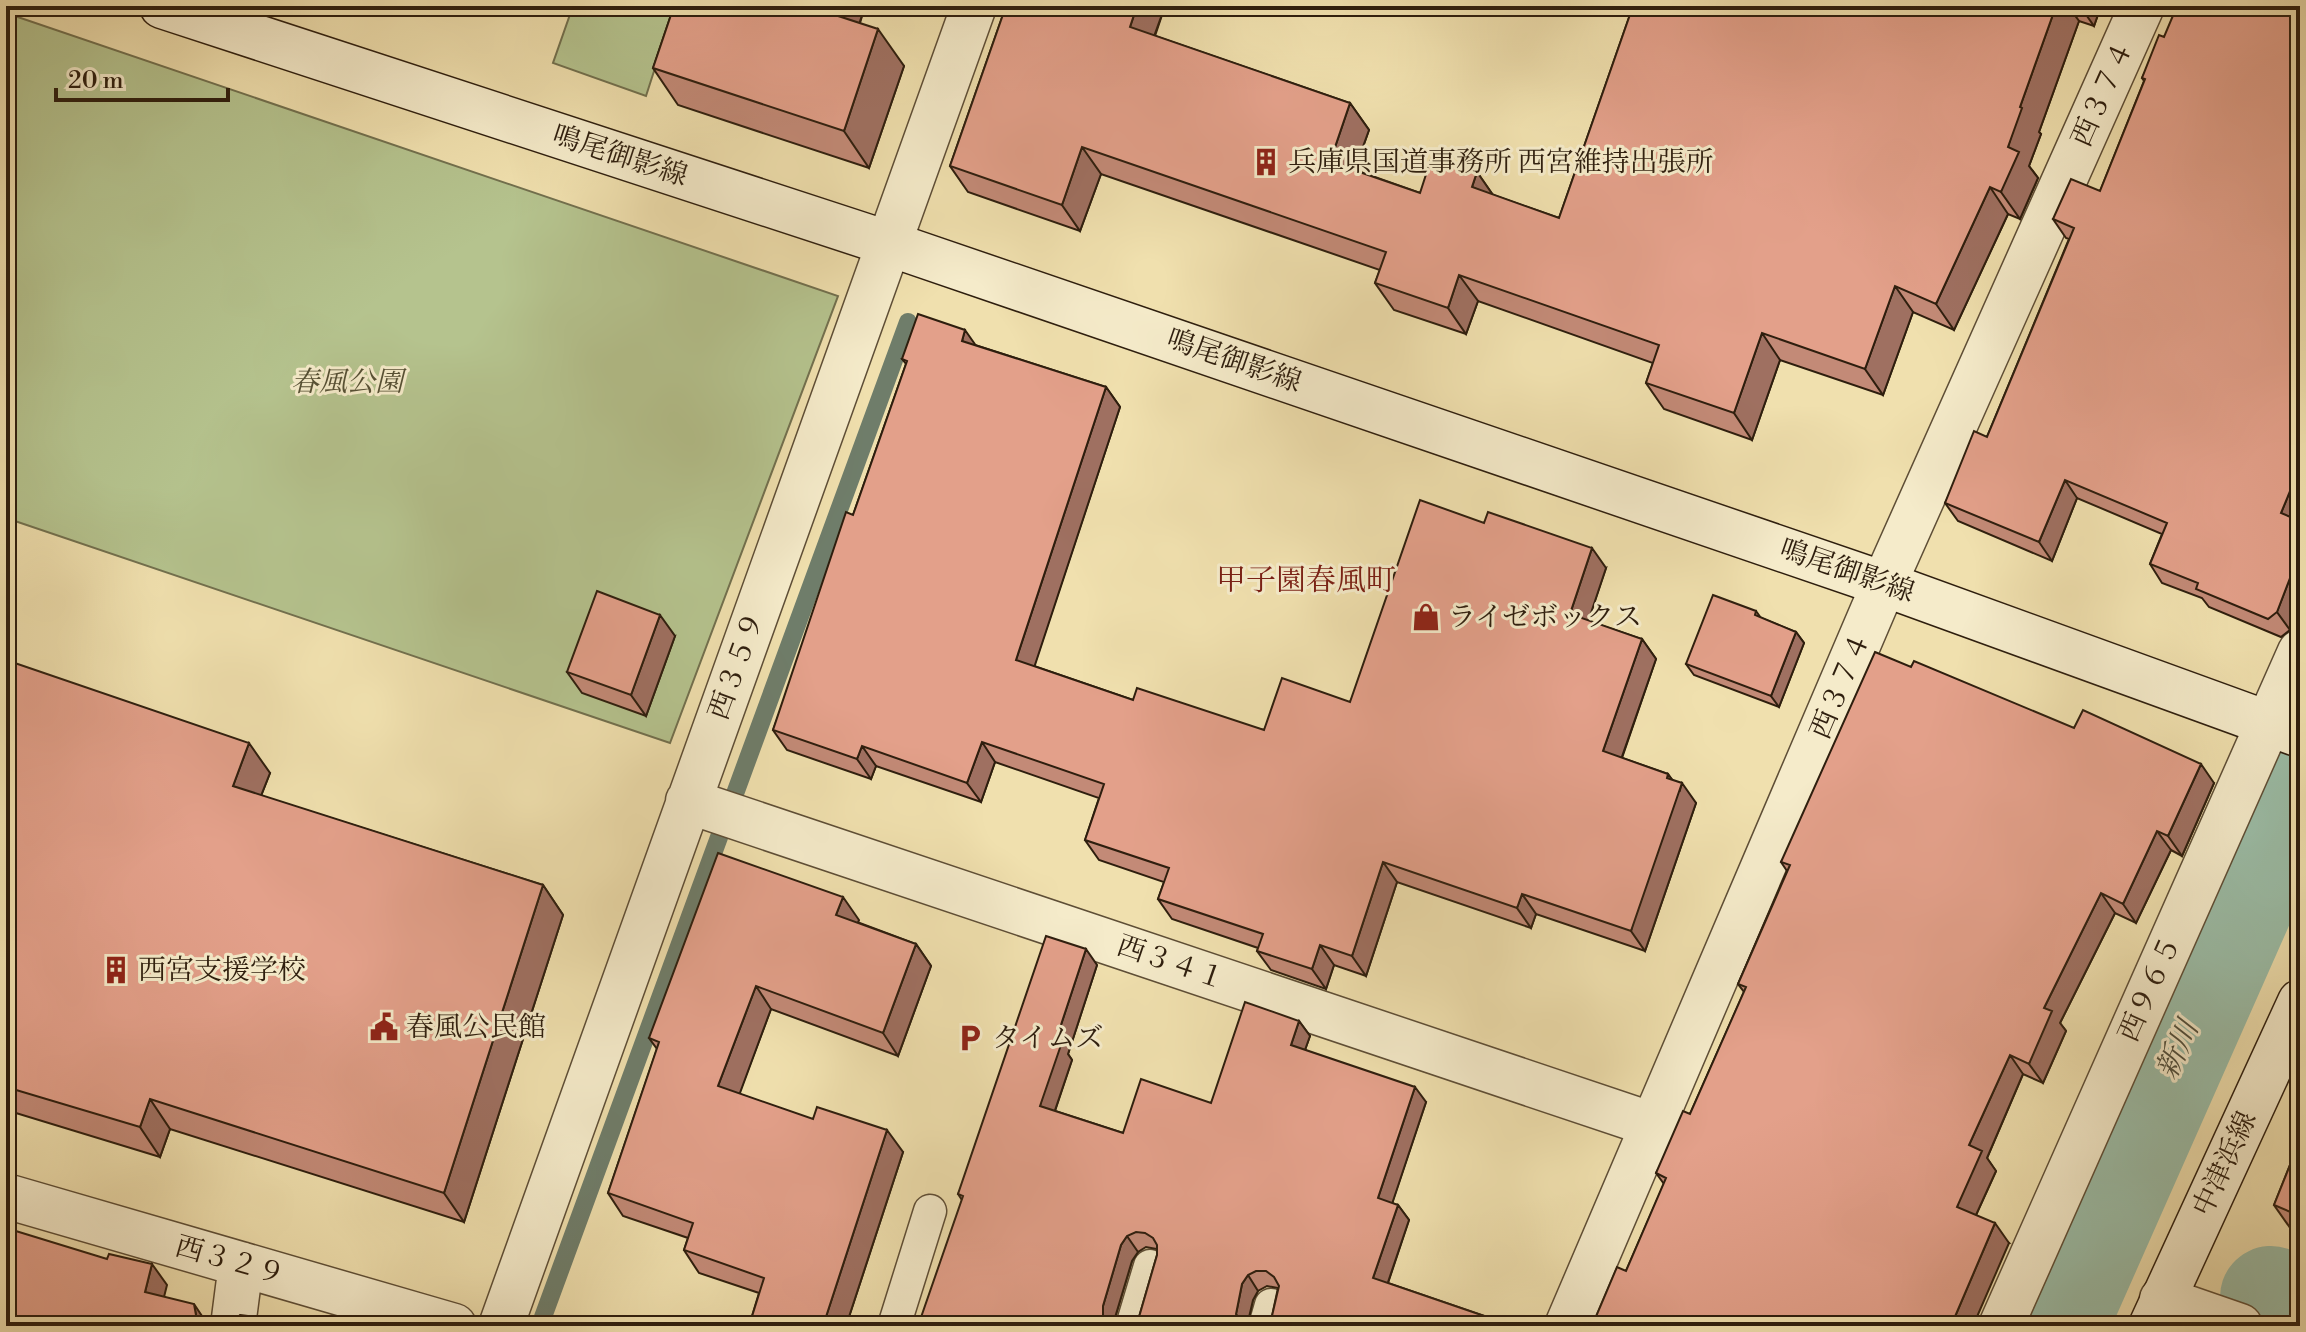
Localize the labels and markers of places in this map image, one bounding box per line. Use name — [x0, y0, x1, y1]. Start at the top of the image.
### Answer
place label: 兵庫県国道事務所 西宮維持出張所 — [1288, 145, 1714, 180]
building icon: 兵庫県国道事務所 西宮維持出張所 — [1251, 147, 1281, 177]
place label: ライゼボックス — [1448, 600, 1642, 635]
shop icon: ライゼボックス — [1411, 602, 1441, 632]
place label: 西宮支援学校 — [138, 953, 306, 988]
building icon: 西宮支援学校 — [101, 955, 131, 985]
place label: 春風公民館 — [406, 1010, 546, 1045]
public building icon: 春風公民館 — [369, 1012, 399, 1042]
place label: タイムズ — [992, 1021, 1103, 1056]
parking icon: タイムズ — [955, 1023, 985, 1053]

